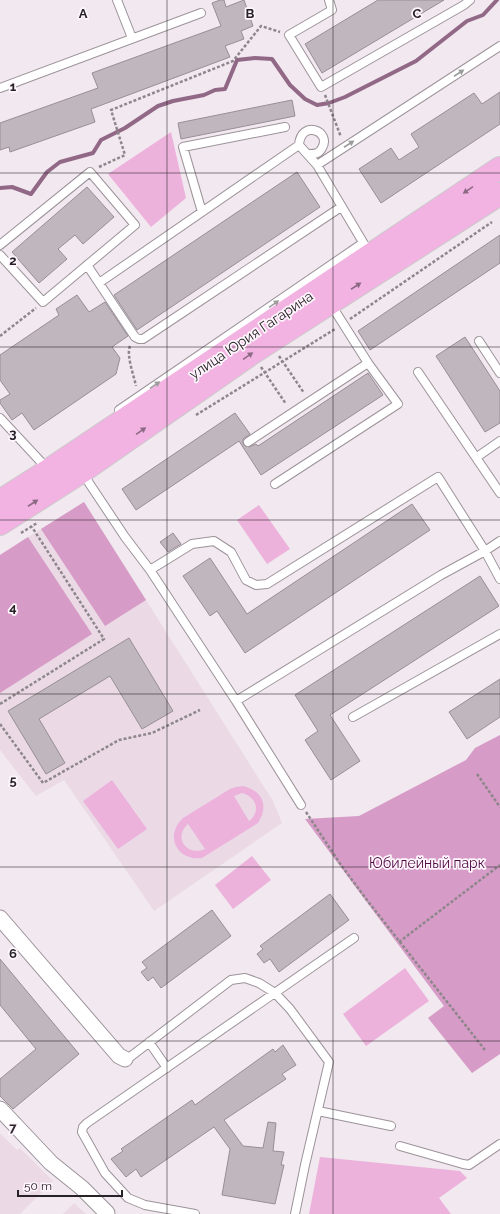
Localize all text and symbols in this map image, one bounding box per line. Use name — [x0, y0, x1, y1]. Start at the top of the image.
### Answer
text: A — [79, 6, 88, 21]
text: B — [246, 6, 255, 21]
text: C — [413, 6, 422, 21]
one-way arrow — [454, 69, 464, 77]
text: 1 — [10, 79, 17, 94]
one-way arrow — [344, 140, 355, 147]
one-way arrow — [462, 186, 473, 194]
text: 2 — [9, 253, 17, 268]
one-way arrow — [351, 282, 362, 289]
street label: улица Юрия Гагарина — [186, 288, 316, 382]
one-way arrow — [268, 300, 279, 308]
one-way arrow — [242, 353, 253, 360]
one-way arrow — [150, 381, 160, 389]
text: 3 — [9, 426, 17, 441]
one-way arrow — [135, 427, 146, 435]
one-way arrow — [28, 499, 38, 507]
text: 4 — [9, 600, 17, 615]
text: 5 — [9, 773, 17, 788]
park label: Юбилейный парк — [369, 855, 485, 871]
text: 6 — [9, 946, 17, 961]
text: 7 — [9, 1120, 17, 1135]
scale bar — [18, 1172, 122, 1198]
text: 50 m — [24, 1179, 52, 1193]

